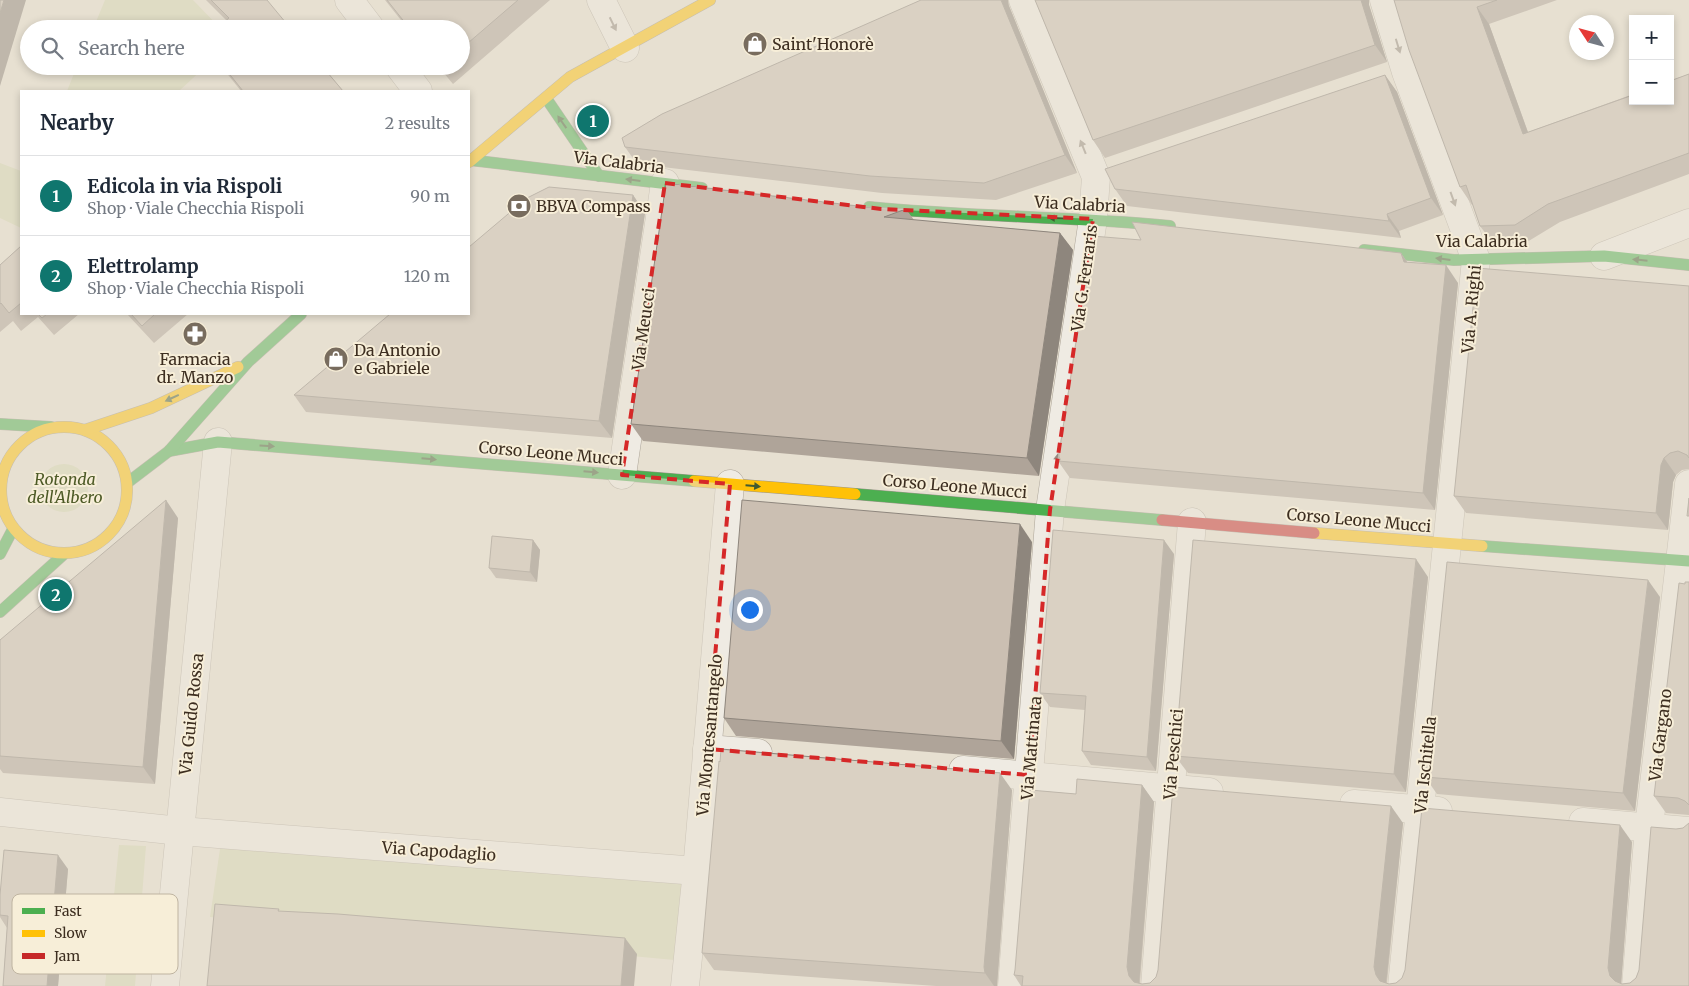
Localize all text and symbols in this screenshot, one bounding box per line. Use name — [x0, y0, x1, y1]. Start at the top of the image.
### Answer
north arrow — [1569, 15, 1614, 60]
map controls — [1629, 15, 1674, 105]
button: + — [1629, 15, 1674, 60]
one-way arrow — [609, 17, 617, 31]
search box — [20, 20, 470, 75]
shop icon: Saint'Honorè — [742, 31, 768, 57]
icon: search — [38, 34, 66, 62]
place label: Saint'Honorè — [772, 34, 874, 54]
text: Search here — [78, 36, 185, 60]
one-way arrow — [1395, 39, 1403, 54]
button: − — [1629, 60, 1674, 105]
pin: 1 — [577, 102, 609, 140]
text: Nearby — [40, 109, 114, 136]
text: 2 results — [385, 113, 450, 133]
one-way arrow — [557, 115, 567, 129]
one-way arrow — [1079, 140, 1087, 154]
street label: Via Calabria — [571, 146, 666, 178]
text: Edicola in via Rispoli — [87, 174, 282, 198]
one-way arrow — [624, 175, 640, 183]
text: 1 — [52, 186, 60, 206]
text: 90 m — [410, 186, 450, 206]
street label: Via Calabria — [1033, 192, 1127, 216]
one-way arrow — [1450, 192, 1458, 207]
bank icon: BBVA Compass — [506, 193, 532, 219]
place label: BBVA Compass — [536, 196, 651, 216]
text: Shop · Viale Checchia Rispoli — [87, 198, 304, 218]
one-way arrow — [1047, 214, 1063, 222]
street label: Via G. Ferraris — [1066, 223, 1101, 334]
street label: Via Calabria — [1435, 231, 1528, 251]
text: Elettrolamp — [87, 254, 199, 278]
one-way arrow — [1435, 255, 1451, 263]
one-way arrow — [1632, 256, 1648, 264]
street label: Via A. Righi — [1457, 264, 1485, 355]
text: 2 — [51, 266, 61, 286]
text: 120 m — [404, 266, 450, 286]
text: Shop · Viale Checchia Rispoli — [87, 278, 304, 298]
street label: Via Meucci — [627, 286, 659, 373]
pharmacy icon: Farmacia dr. Manzo — [182, 321, 208, 347]
place label: Da Antonio e Gabriele — [354, 340, 440, 378]
shop icon: Da Antonio e Gabriele — [323, 346, 349, 372]
place label: Farmacia dr. Manzo — [157, 349, 233, 387]
one-way arrow — [165, 394, 179, 402]
street label: Corso Leone Mucci — [478, 437, 624, 469]
one-way arrow — [259, 442, 275, 450]
one-way arrow — [1054, 453, 1062, 469]
one-way arrow — [421, 455, 437, 463]
park label: Rotonda dell'Albero — [27, 469, 103, 507]
one-way arrow — [583, 469, 599, 477]
street label: Corso Leone Mucci — [882, 470, 1028, 502]
one-way arrow — [745, 482, 761, 490]
street label: Corso Leone Mucci — [1286, 504, 1432, 536]
pin: 2 — [40, 576, 72, 614]
your location — [737, 597, 763, 623]
street label: Via Guido Rossa — [175, 652, 207, 777]
street label: Via Montesantangelo — [692, 653, 726, 818]
street label: Via Gargano — [1644, 688, 1676, 783]
street label: Via Mattinata — [1016, 695, 1046, 802]
street label: Via Peschici — [1159, 708, 1187, 801]
street label: Via Ischitella — [1410, 715, 1440, 816]
street label: Via Capodaglio — [380, 837, 497, 865]
legend — [12, 894, 178, 974]
text: Fast — [54, 902, 82, 920]
text: Slow — [54, 924, 87, 942]
text: Jam — [53, 947, 80, 965]

